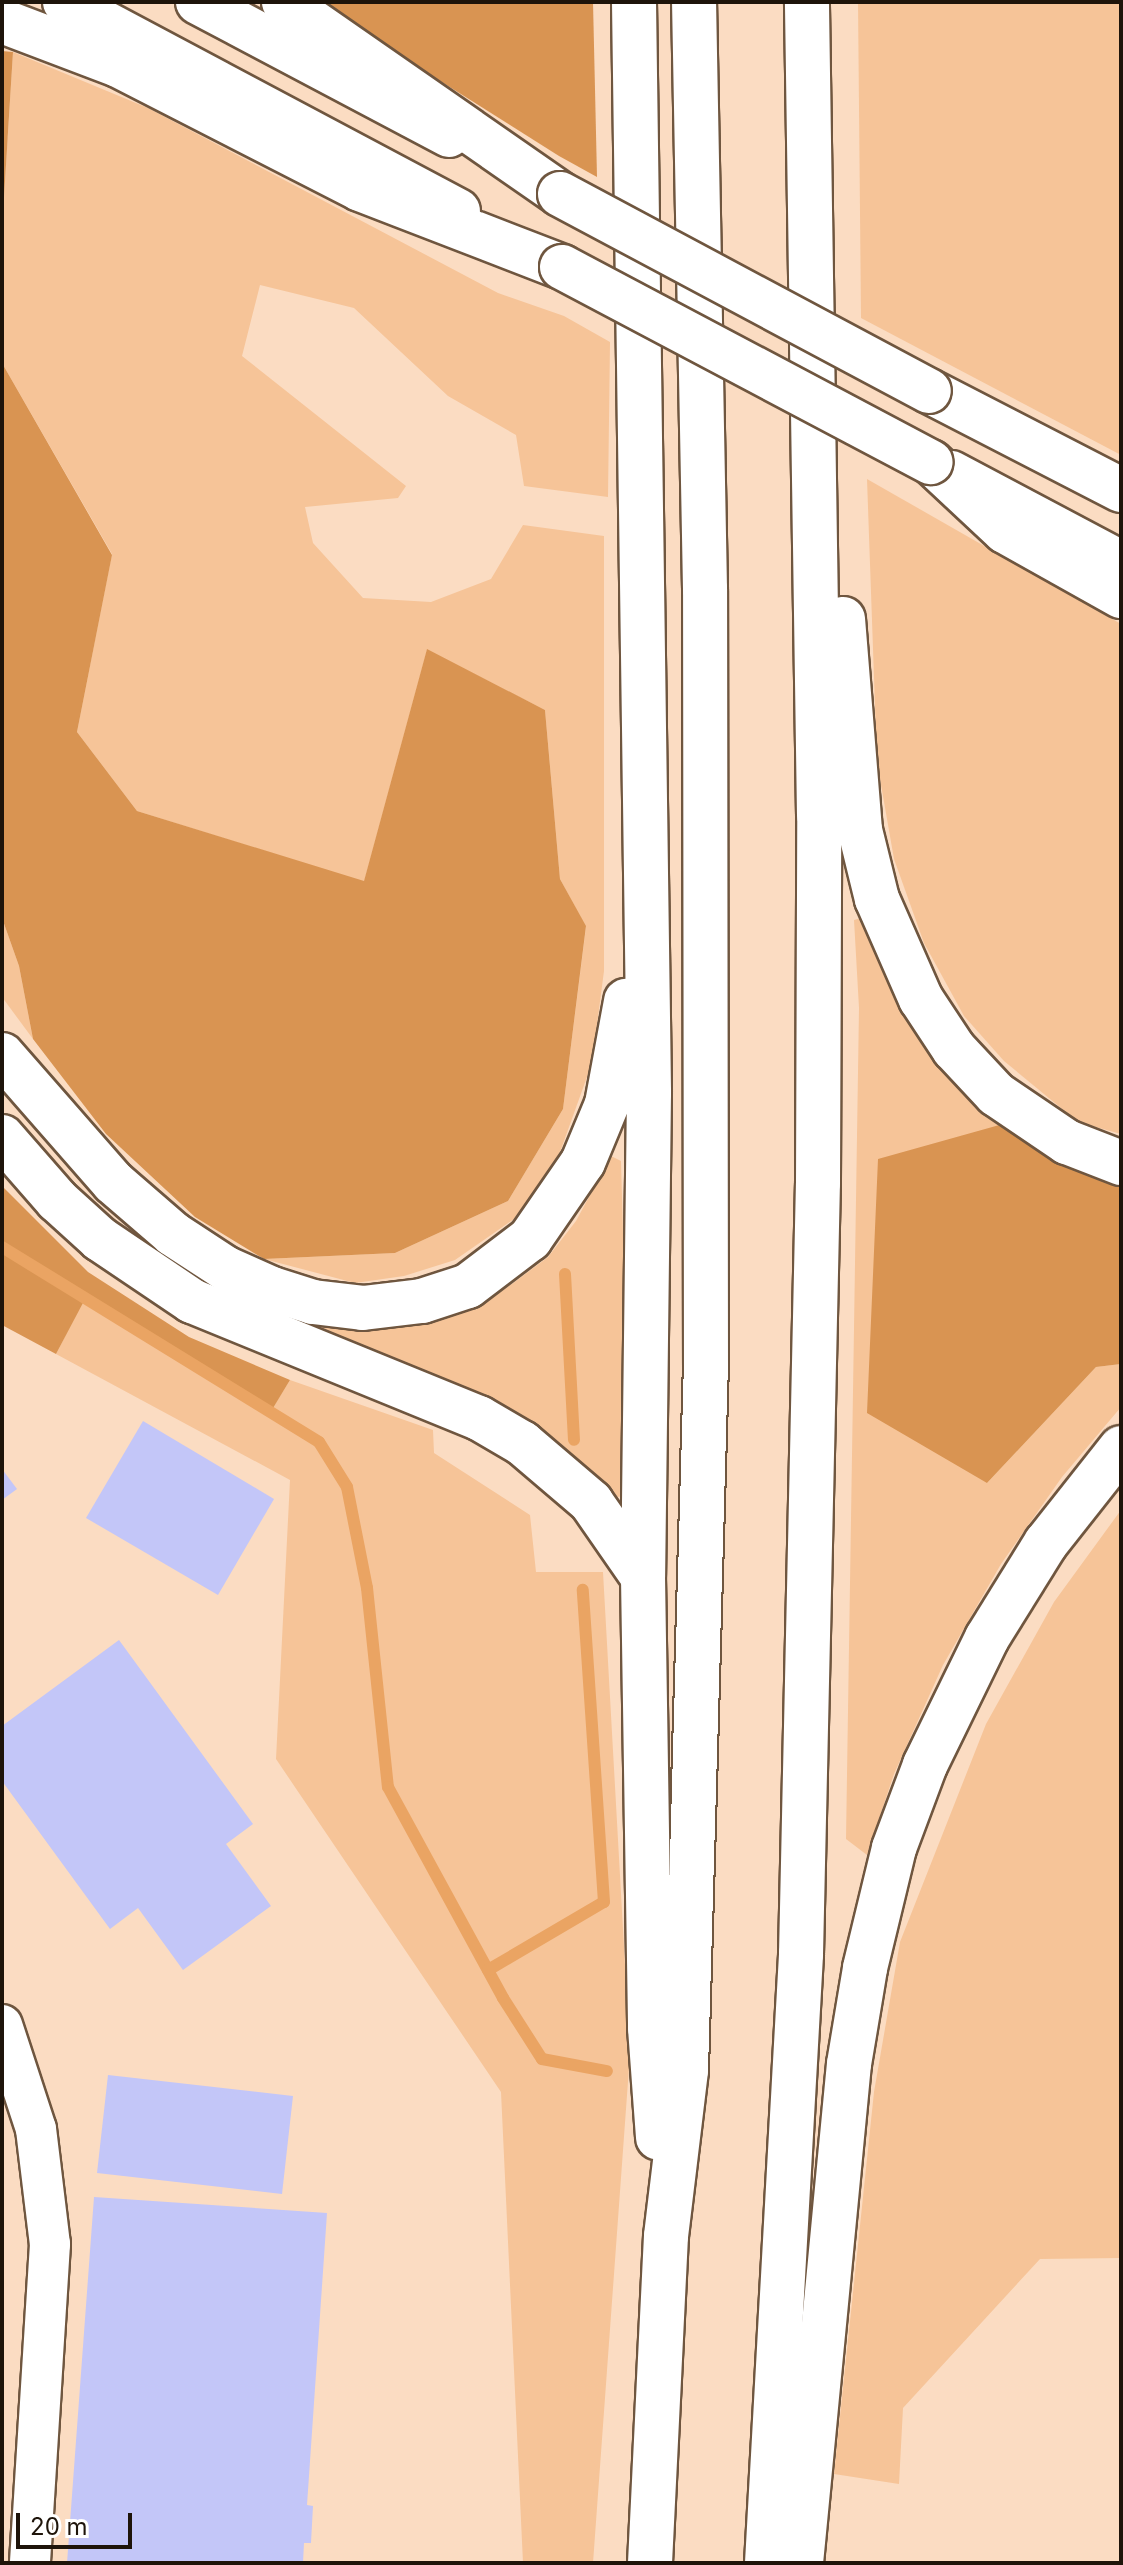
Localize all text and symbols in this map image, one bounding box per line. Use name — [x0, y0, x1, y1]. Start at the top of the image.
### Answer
scale bar — [20, 2497, 136, 2547]
text: 20 m — [30, 2512, 88, 2541]

